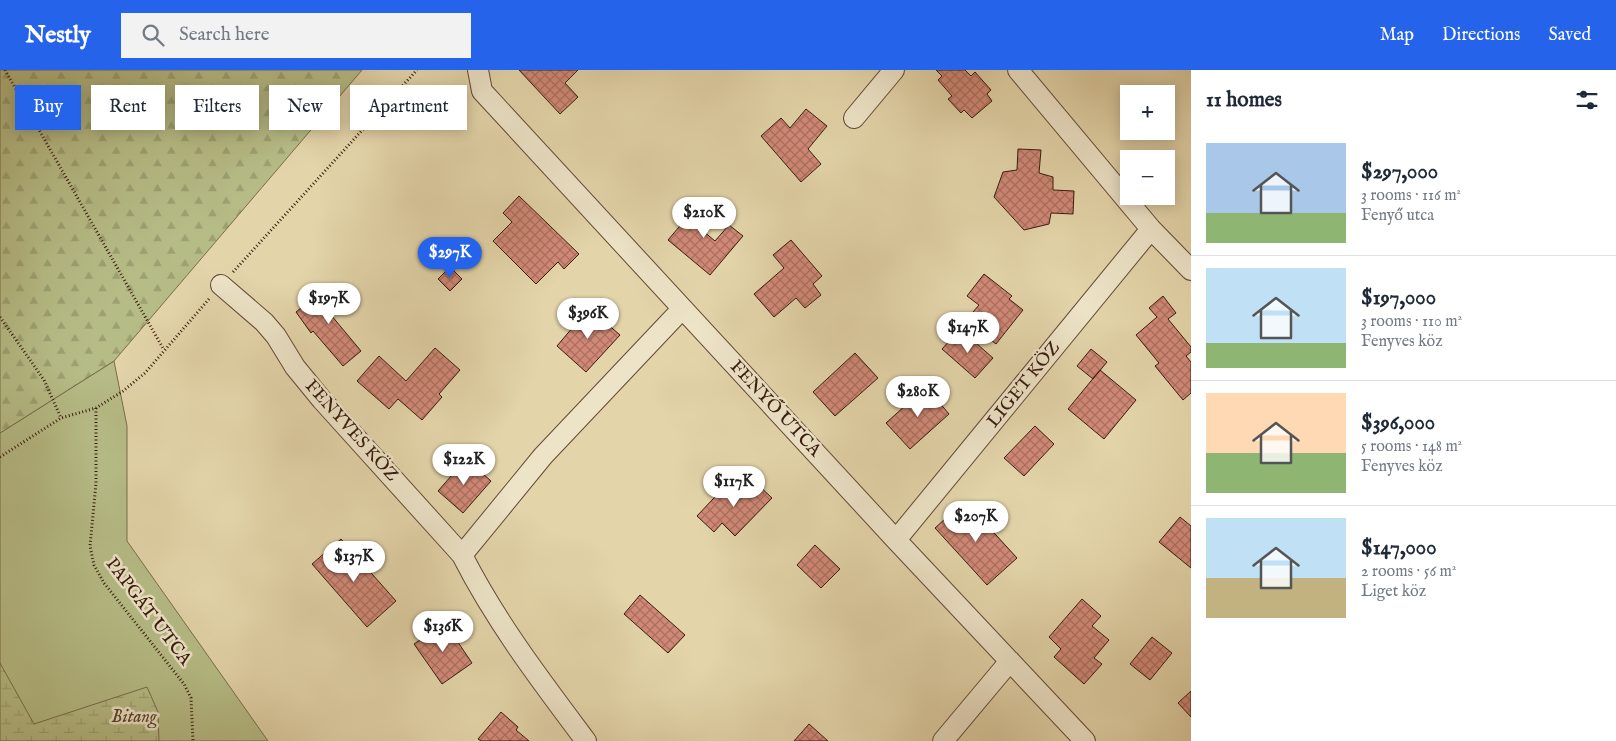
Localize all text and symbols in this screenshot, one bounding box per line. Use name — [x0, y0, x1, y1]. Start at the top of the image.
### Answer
search box — [121, 13, 471, 58]
text: Nestly — [25, 20, 91, 51]
icon: search — [139, 21, 167, 49]
text: Search here — [179, 23, 269, 47]
text: Map — [1380, 24, 1414, 47]
text: Directions — [1442, 24, 1520, 47]
text: Saved — [1548, 24, 1591, 47]
chip: Buy — [15, 85, 81, 130]
chip: Rent — [91, 85, 165, 130]
chip: Filters — [175, 85, 259, 130]
chip: New — [269, 85, 340, 130]
chip: Apartment — [350, 85, 467, 130]
map controls — [1120, 85, 1175, 205]
button: + — [1120, 85, 1175, 140]
icon: filters — [1573, 86, 1601, 114]
text: 11 homes — [1206, 87, 1282, 114]
button: − — [1120, 150, 1175, 205]
text: $297,000 — [1361, 159, 1438, 186]
icon: home — [1246, 163, 1306, 223]
text: 3 rooms · 116 m² — [1361, 186, 1461, 206]
pin: $210K — [669, 196, 739, 239]
text: $210K — [683, 203, 725, 223]
text: Fenyő utca — [1361, 206, 1434, 226]
pin: $297K — [415, 236, 485, 279]
text: $297K — [429, 243, 471, 263]
pin: $197K — [294, 282, 364, 325]
text: $197,000 — [1361, 285, 1436, 312]
icon: home — [1246, 288, 1306, 348]
text: $197K — [309, 289, 349, 309]
pin: $396K — [553, 298, 623, 340]
text: $396K — [568, 304, 608, 324]
pin: $147K — [933, 312, 1003, 354]
text: 3 rooms · 110 m² — [1361, 312, 1462, 332]
text: $147K — [947, 318, 989, 338]
text: Fenyves köz — [1361, 332, 1443, 352]
street label: LIGET KÖZ — [981, 336, 1066, 433]
street label: FENYŐ UTCA — [724, 354, 828, 463]
street label: FENYVES KÖZ — [299, 375, 404, 487]
pin: $280K — [883, 376, 953, 418]
text: $280K — [897, 382, 939, 402]
text: $396,000 — [1361, 410, 1435, 437]
icon: home — [1246, 413, 1306, 473]
text: 5 rooms · 148 m² — [1361, 437, 1462, 457]
pin: $122K — [429, 444, 499, 486]
text: $122K — [443, 450, 485, 470]
text: Fenyves köz — [1361, 457, 1443, 477]
pin: $117K — [699, 466, 769, 508]
text: $117K — [714, 472, 754, 492]
pin: $207K — [941, 500, 1011, 543]
text: $207K — [954, 507, 998, 527]
text: $147,000 — [1361, 535, 1436, 562]
icon: home — [1246, 538, 1306, 598]
pin: $137K — [319, 540, 389, 583]
text: $137K — [334, 547, 374, 567]
street label: PAPGÁT UTCA — [100, 552, 198, 671]
text: 2 rooms · 56 m² — [1361, 562, 1456, 582]
text: Liget köz — [1361, 582, 1426, 602]
pin: $136K — [408, 610, 478, 653]
text: $136K — [423, 617, 463, 637]
park label: Bitang — [111, 706, 158, 729]

